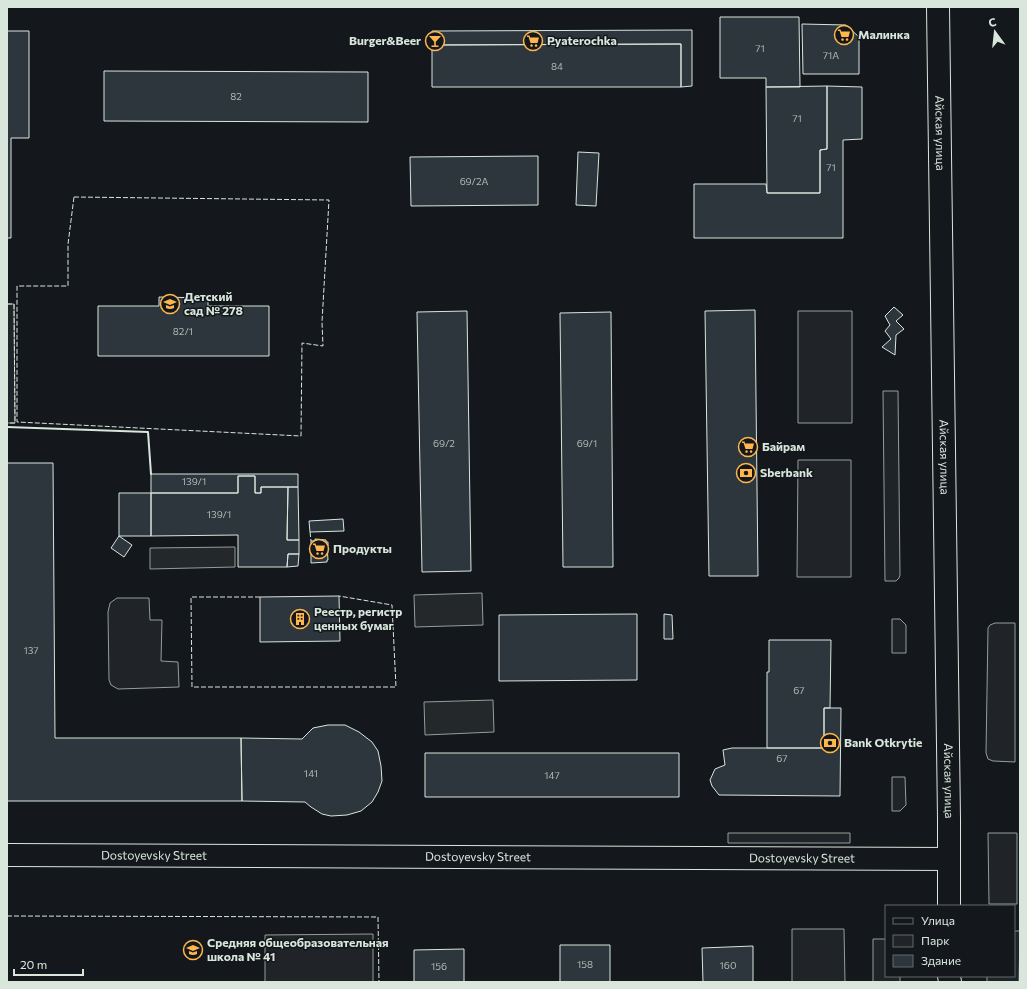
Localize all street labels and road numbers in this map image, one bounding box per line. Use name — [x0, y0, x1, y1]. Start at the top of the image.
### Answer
street label: Айская улица — [933, 95, 948, 171]
street label: Айская улица — [938, 419, 953, 495]
street label: Айская улица — [942, 743, 957, 819]
street label: Dostoyevsky Street — [101, 847, 207, 862]
street label: Dostoyevsky Street — [425, 849, 531, 863]
street label: Dostoyevsky Street — [749, 850, 855, 865]

